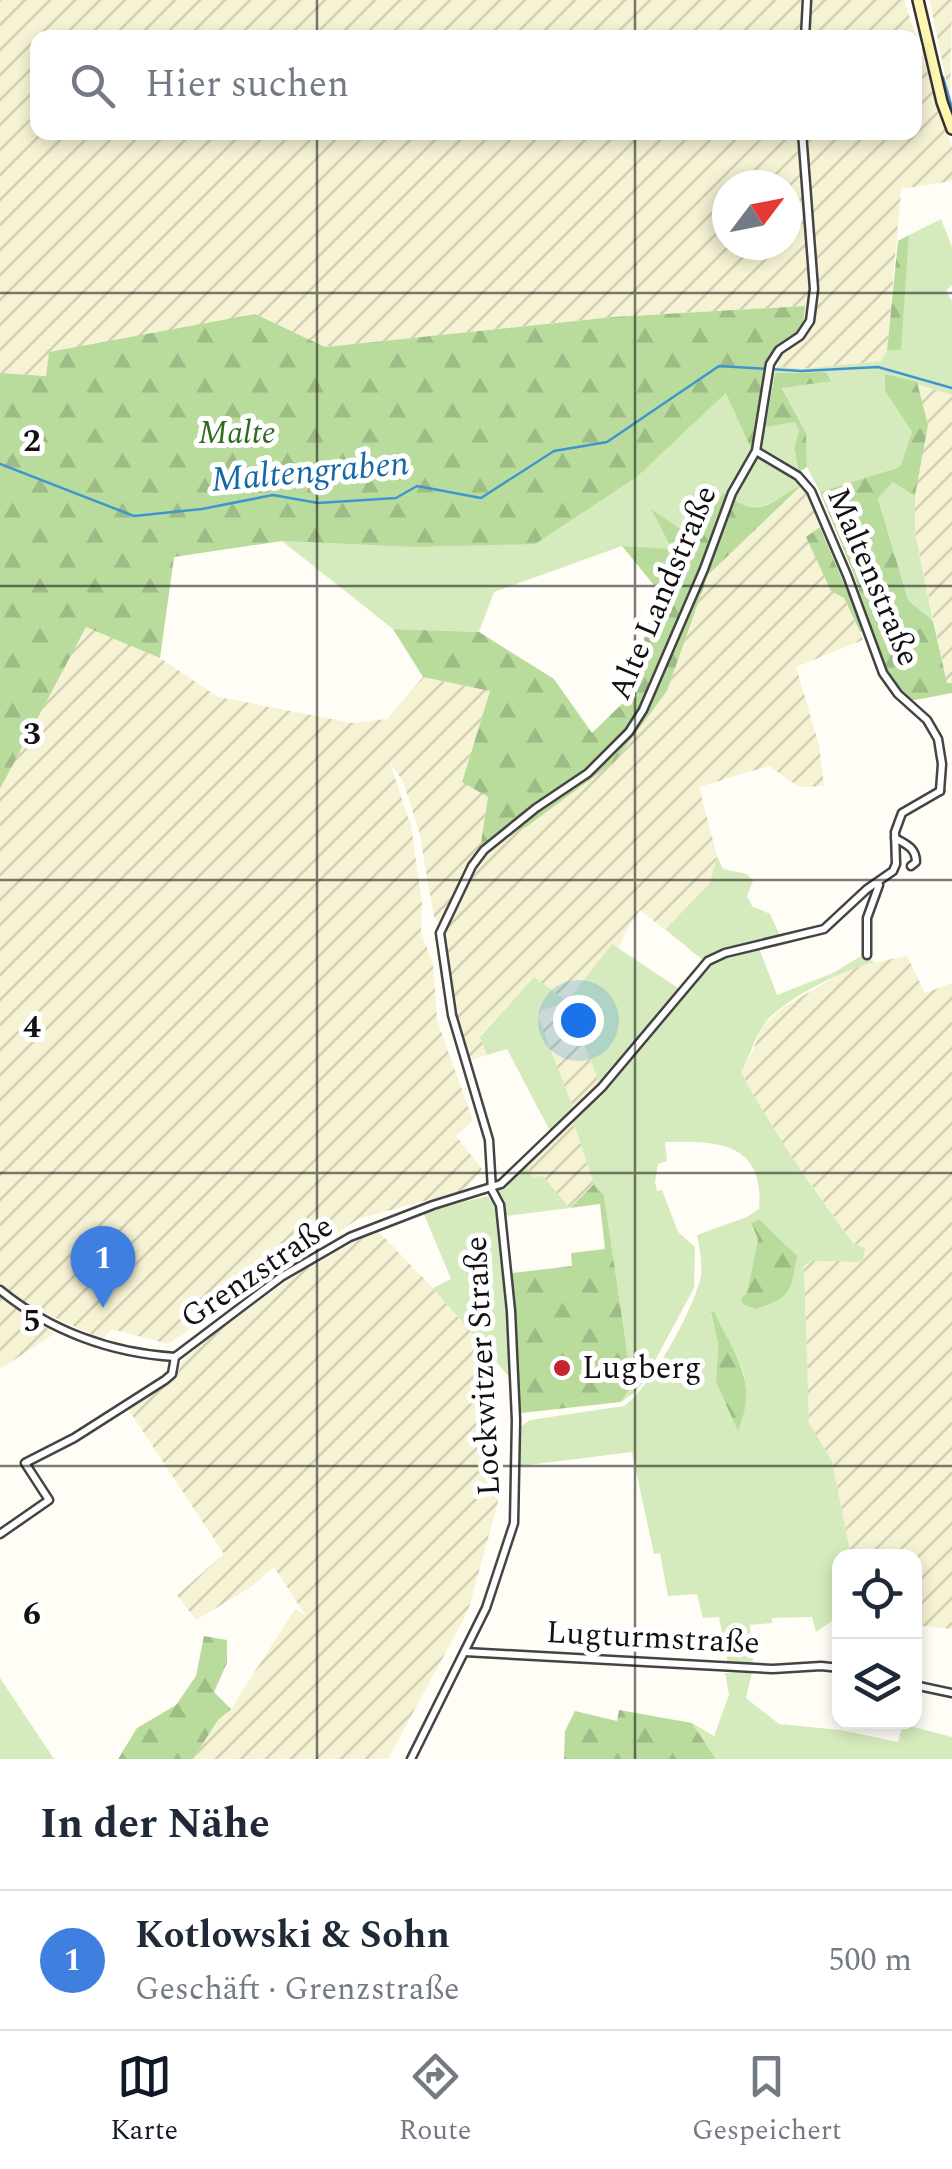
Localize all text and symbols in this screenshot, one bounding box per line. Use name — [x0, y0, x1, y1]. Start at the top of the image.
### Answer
search box — [30, 30, 922, 140]
text: Hier suchen — [145, 56, 349, 114]
icon: search — [65, 58, 120, 113]
north arrow — [712, 170, 802, 260]
park label: Malte — [198, 409, 276, 458]
text: 2 — [23, 417, 41, 466]
water label: Maltengraben — [209, 437, 411, 507]
street label: Alte Landstraße — [596, 478, 730, 708]
street label: Maltenstraße — [813, 480, 933, 674]
text: 3 — [23, 710, 41, 759]
your location — [553, 995, 604, 1046]
text: 4 — [23, 1003, 41, 1052]
street label: Grenzstraße — [171, 1203, 343, 1341]
pin: 1 — [70, 1226, 136, 1308]
street label: Lockwitzer Straße — [452, 1235, 514, 1497]
text: 5 — [23, 1297, 41, 1346]
place label: Lugberg — [582, 1344, 701, 1393]
marker: Lugberg — [551, 1357, 573, 1379]
map controls — [832, 1549, 922, 1729]
button: locate — [832, 1549, 922, 1639]
text: 6 — [23, 1590, 41, 1639]
street label: Lugturmstraße — [545, 1608, 761, 1668]
button: layers — [832, 1639, 922, 1729]
text: In der Nähe — [40, 1793, 270, 1856]
text: Kotlowski & Sohn — [135, 1907, 450, 1965]
text: 1 — [64, 1936, 81, 1985]
text: 500 m — [828, 1936, 912, 1985]
text: Geschäft · Grenzstraße — [135, 1965, 460, 2014]
tab: Karte — [110, 2049, 178, 2152]
tab: Route — [399, 2049, 471, 2152]
tab: Gespeichert — [692, 2049, 842, 2152]

